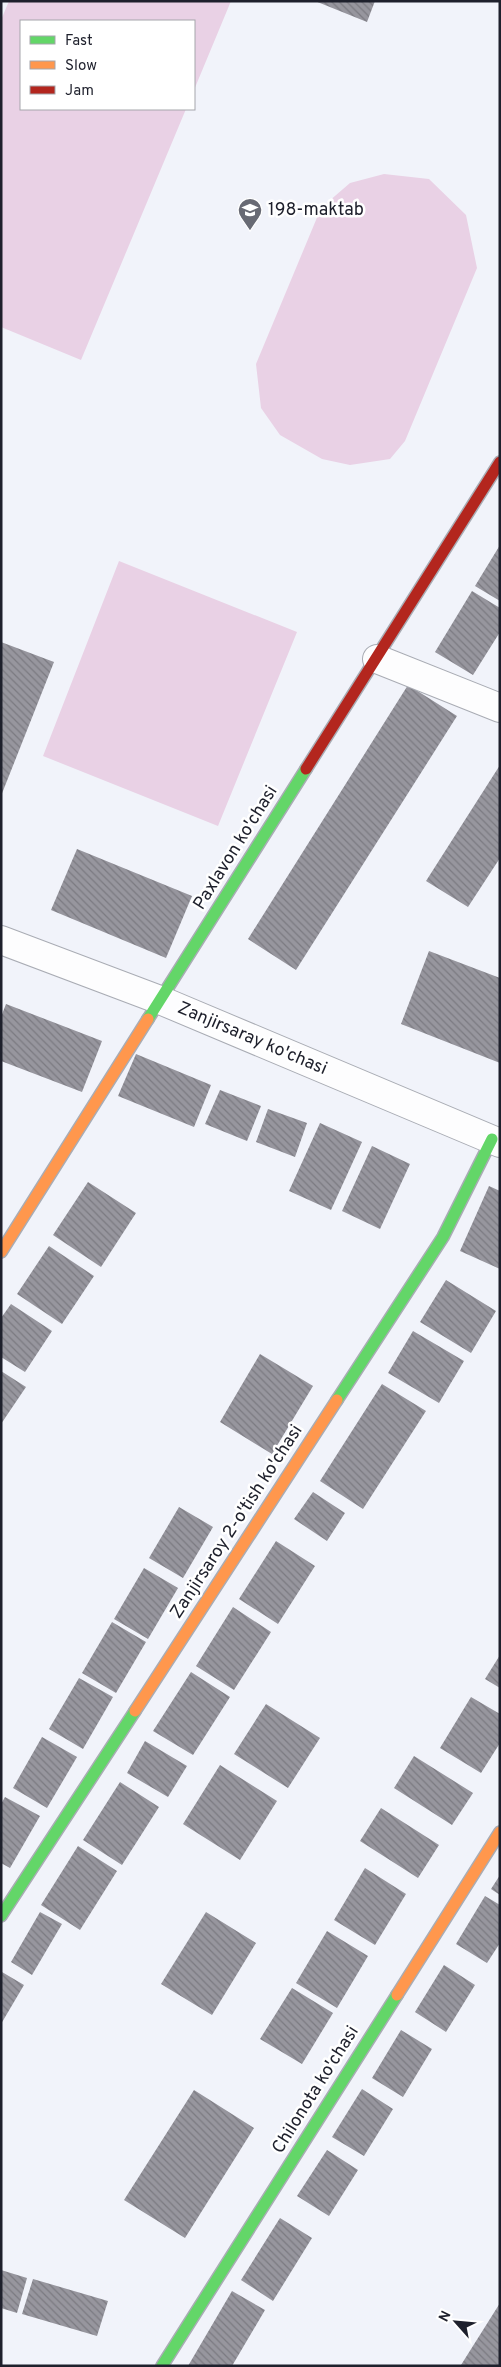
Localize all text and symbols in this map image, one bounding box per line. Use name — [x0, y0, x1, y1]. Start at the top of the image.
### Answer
legend — [20, 20, 195, 110]
text: Fast — [65, 32, 93, 51]
text: Slow — [65, 57, 97, 76]
text: Jam — [65, 82, 94, 101]
school or university icon: 198-maktab — [237, 197, 263, 231]
place label: 198-maktab — [268, 199, 364, 222]
street label: Paxlavon ko'chasi — [189, 782, 283, 914]
street label: Zanjirsaray ko'chasi — [174, 997, 330, 1081]
street label: Zanjirsaroy 2-o'tish ko'chasi — [166, 1421, 308, 1623]
street label: Chilonota ko'chasi — [268, 2022, 364, 2158]
north arrow — [431, 2297, 481, 2347]
text: N — [436, 2308, 456, 2325]

